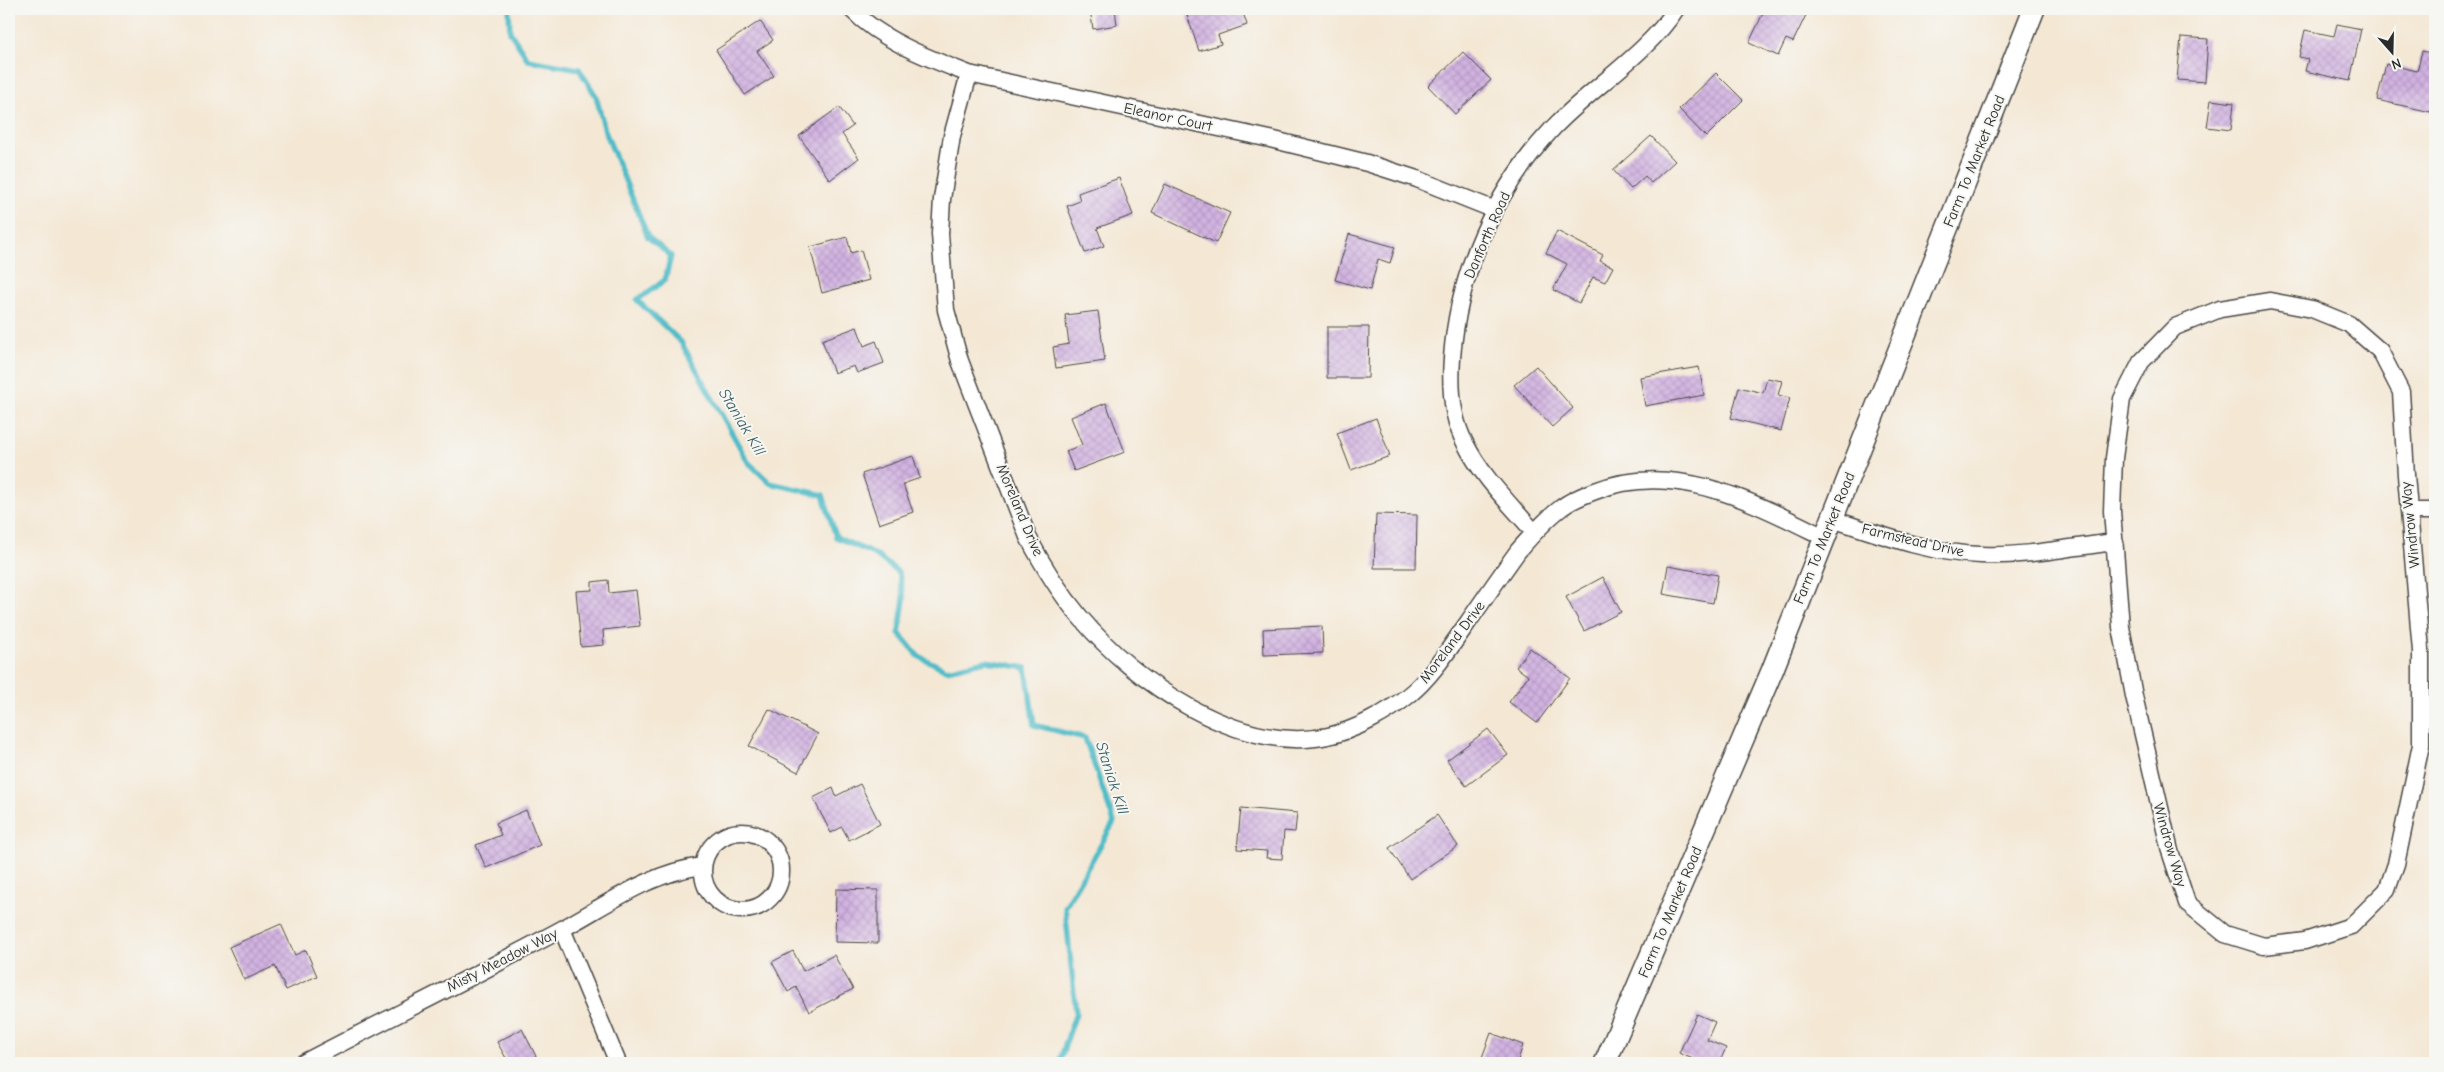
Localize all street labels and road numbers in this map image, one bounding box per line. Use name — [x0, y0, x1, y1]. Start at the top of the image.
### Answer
street label: Farm To Market Road — [1939, 92, 2009, 230]
street label: Eleanor Court — [1122, 99, 1214, 135]
street label: Danforth Road — [1460, 189, 1514, 281]
street label: Moreland Drive — [993, 461, 1048, 559]
street label: Farm To Market Road — [1789, 469, 1859, 607]
street label: Windrow Way — [2396, 481, 2423, 569]
street label: Farmstead Drive — [1860, 519, 1966, 561]
street label: Moreland Drive — [1415, 597, 1489, 687]
street label: Windrow Way — [2149, 801, 2191, 889]
street label: Farm To Market Road — [1634, 844, 1706, 980]
street label: Misty Meadow Way — [443, 924, 561, 996]

